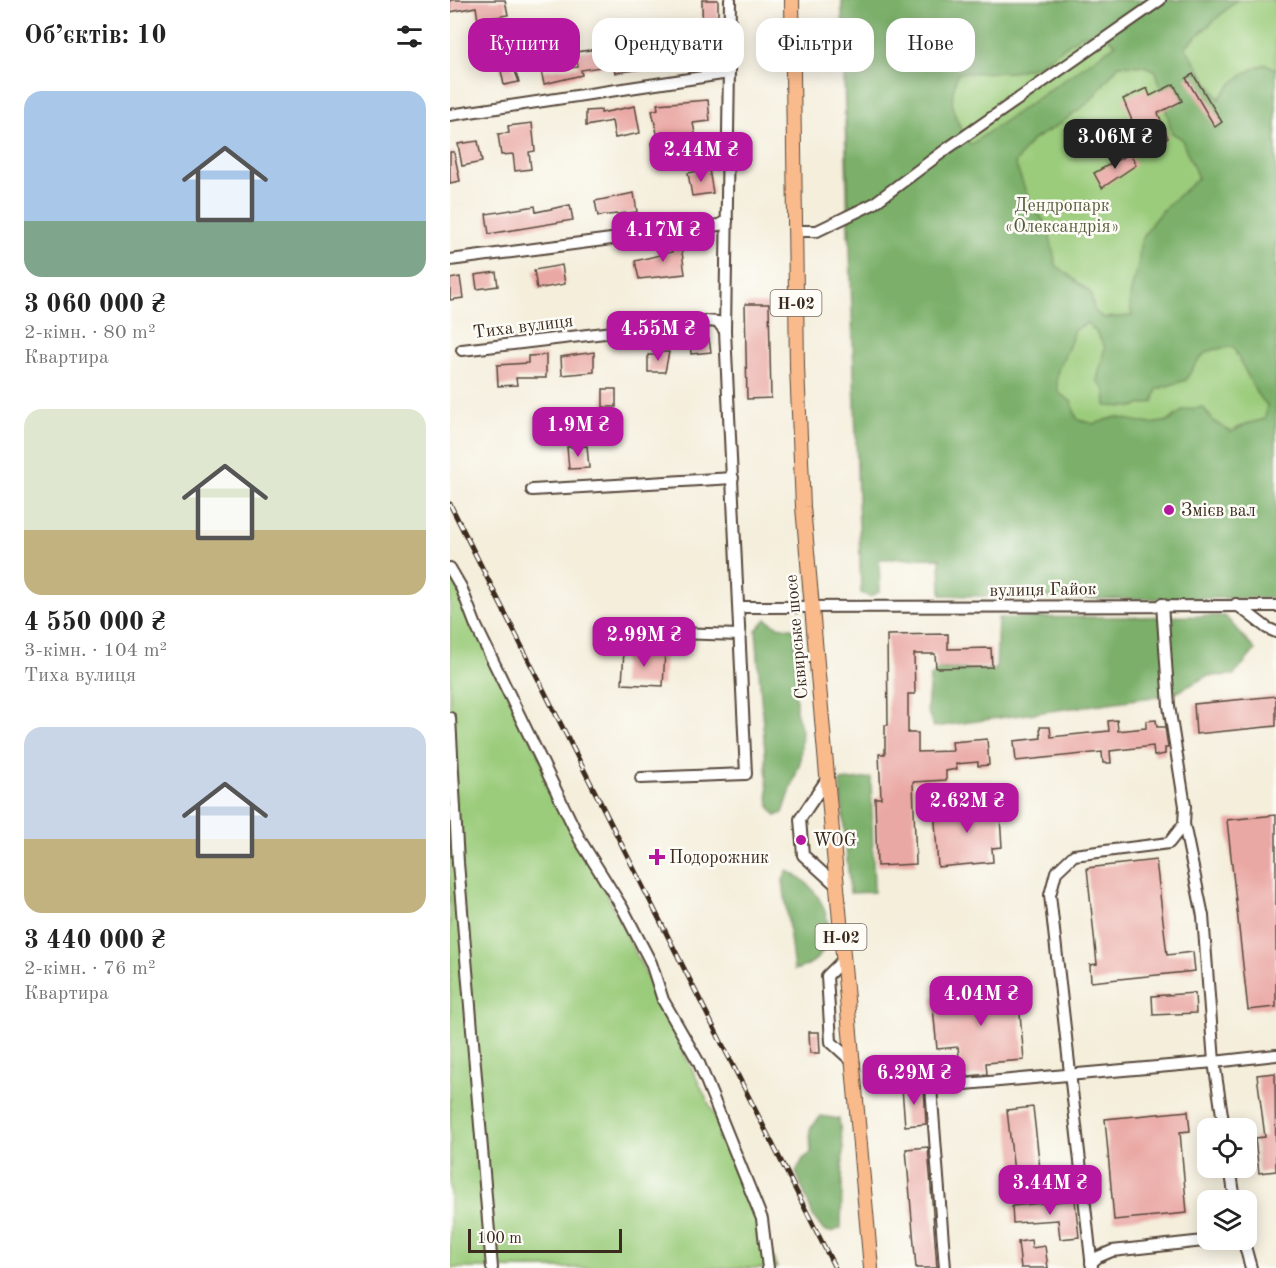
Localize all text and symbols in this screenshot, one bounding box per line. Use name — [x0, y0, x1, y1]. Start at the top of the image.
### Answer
chip: Купити — [468, 18, 580, 72]
chip: Орендувати — [592, 18, 744, 72]
chip: Фільтри — [756, 18, 874, 72]
chip: Нове — [886, 18, 975, 72]
icon: filters — [393, 20, 426, 53]
text: Об’єктів: 10 — [24, 23, 166, 49]
pin: 3.06M ₴ — [1060, 119, 1170, 170]
text: 3.06M ₴ — [1078, 128, 1152, 148]
icon: home — [171, 130, 279, 238]
pin: 2.44M ₴ — [646, 132, 756, 183]
text: 2.44M ₴ — [664, 141, 738, 161]
park label: Дендропарк «Олександрія» — [1005, 197, 1119, 236]
pin: 4.17M ₴ — [608, 212, 718, 263]
text: 4.17M ₴ — [626, 221, 700, 241]
road number: Н-02 — [770, 290, 822, 316]
text: 3 060 000 ₴ — [24, 292, 166, 318]
pin: 4.55M ₴ — [603, 311, 713, 362]
street label: Тиха вулиця — [472, 312, 574, 342]
text: 4.55M ₴ — [621, 320, 695, 340]
text: 2-кімн. · 80 m² — [24, 323, 156, 343]
text: Квартира — [24, 348, 109, 368]
pin: 1.9M ₴ — [529, 407, 627, 458]
text: 1.9M ₴ — [546, 416, 610, 436]
icon: home — [171, 448, 279, 556]
place label: Змієв вал — [1181, 502, 1256, 520]
marker: Змієв вал — [1162, 503, 1176, 517]
street label: Сквирське шосе — [783, 574, 811, 700]
street label: вулиця Гайок — [989, 580, 1097, 600]
text: 4 550 000 ₴ — [24, 610, 166, 636]
pin: 2.99M ₴ — [589, 617, 699, 668]
text: 2.99M ₴ — [607, 626, 681, 646]
text: 3-кімн. · 104 m² — [24, 641, 167, 661]
text: Тиха вулиця — [24, 666, 136, 686]
icon: home — [171, 766, 279, 874]
pin: 2.62M ₴ — [912, 783, 1022, 834]
text: 2.62M ₴ — [930, 792, 1004, 812]
place label: WOG — [813, 832, 857, 850]
marker: WOG — [794, 833, 808, 847]
place label: Подорожник — [669, 849, 769, 867]
marker: Подорожник — [650, 850, 664, 864]
road number: Н-02 — [816, 924, 866, 950]
text: 3 440 000 ₴ — [24, 928, 166, 954]
text: 2-кімн. · 76 m² — [24, 959, 156, 979]
pin: 4.04M ₴ — [926, 976, 1036, 1027]
text: Квартира — [24, 984, 109, 1004]
text: 4.04M ₴ — [944, 985, 1018, 1005]
pin: 6.29M ₴ — [859, 1055, 969, 1106]
text: 6.29M ₴ — [877, 1064, 951, 1084]
map controls — [1197, 1118, 1257, 1250]
button: locate — [1197, 1118, 1257, 1178]
pin: 3.44M ₴ — [995, 1165, 1105, 1216]
text: 3.44M ₴ — [1013, 1174, 1087, 1194]
button: layers — [1197, 1190, 1257, 1250]
scale bar — [468, 1226, 622, 1254]
text: 100 m — [477, 1231, 522, 1247]

